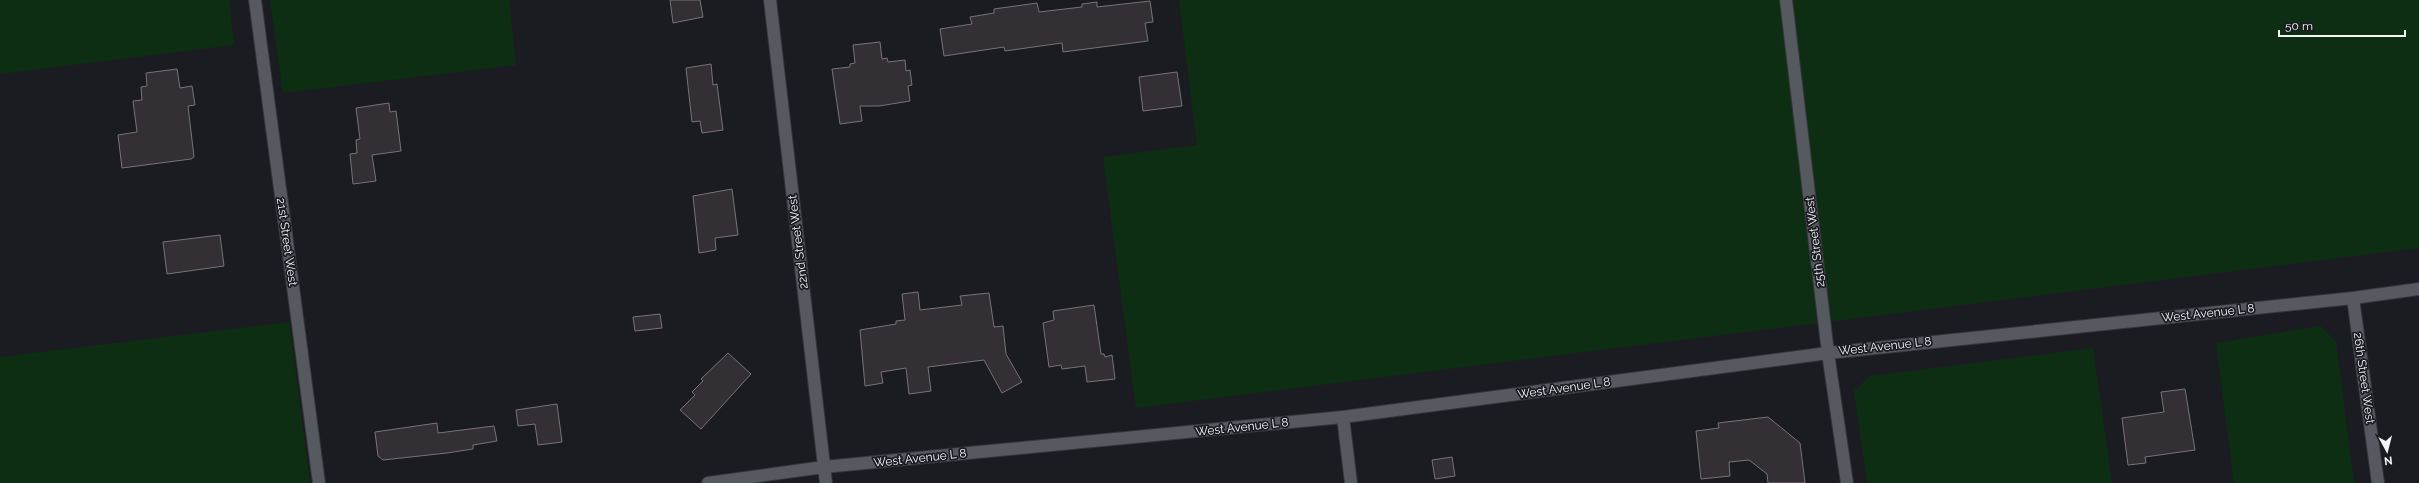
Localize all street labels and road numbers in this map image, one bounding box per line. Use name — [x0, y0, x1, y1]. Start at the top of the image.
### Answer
street label: 22nd Street West — [785, 194, 811, 290]
street label: 25th Street West — [1802, 196, 1828, 288]
street label: 21st Street West — [274, 197, 300, 287]
street label: West Avenue L 8 — [2161, 301, 2255, 325]
street label: 26th Street West — [2351, 331, 2377, 425]
street label: West Avenue L 8 — [1838, 334, 1932, 358]
street label: West Avenue L 8 — [1517, 375, 1611, 401]
street label: West Avenue L 8 — [1195, 415, 1289, 439]
street label: West Avenue L 8 — [873, 446, 967, 470]

